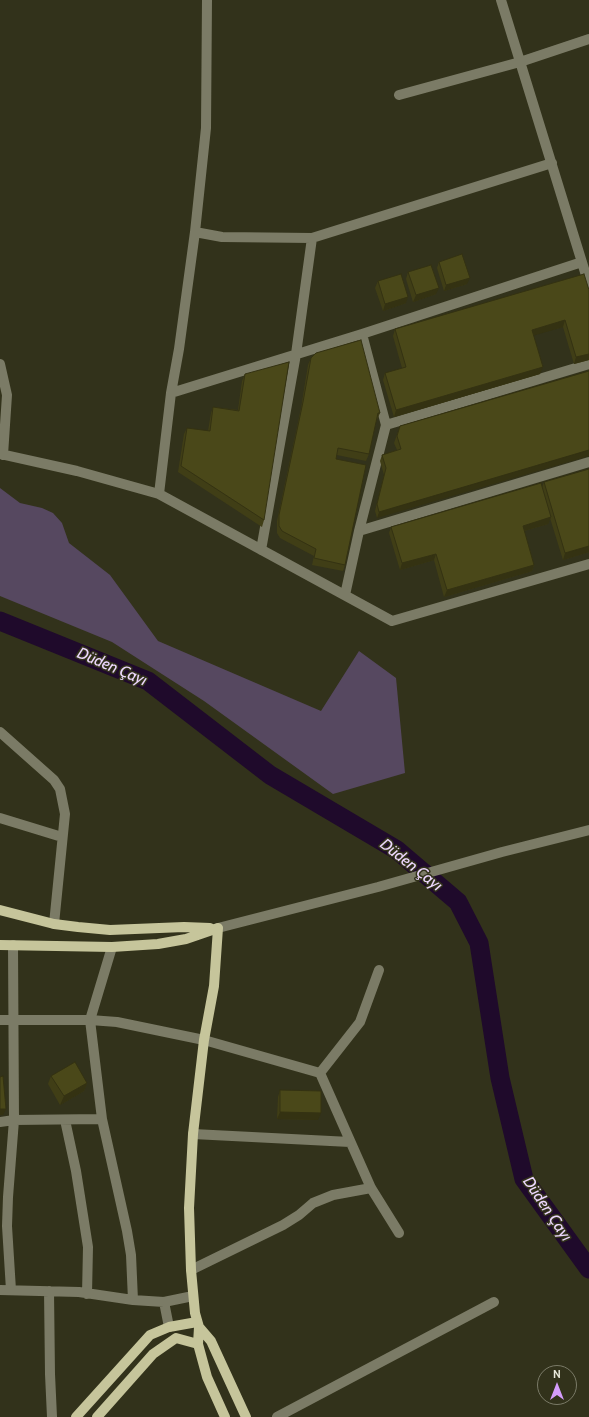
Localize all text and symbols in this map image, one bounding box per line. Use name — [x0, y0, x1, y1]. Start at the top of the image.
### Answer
water label: Düden Çayı — [74, 644, 150, 690]
water label: Düden Çayı — [376, 835, 446, 895]
water label: Düden Çayı — [518, 1173, 576, 1245]
north arrow — [537, 1365, 577, 1405]
text: N — [553, 1367, 561, 1381]

